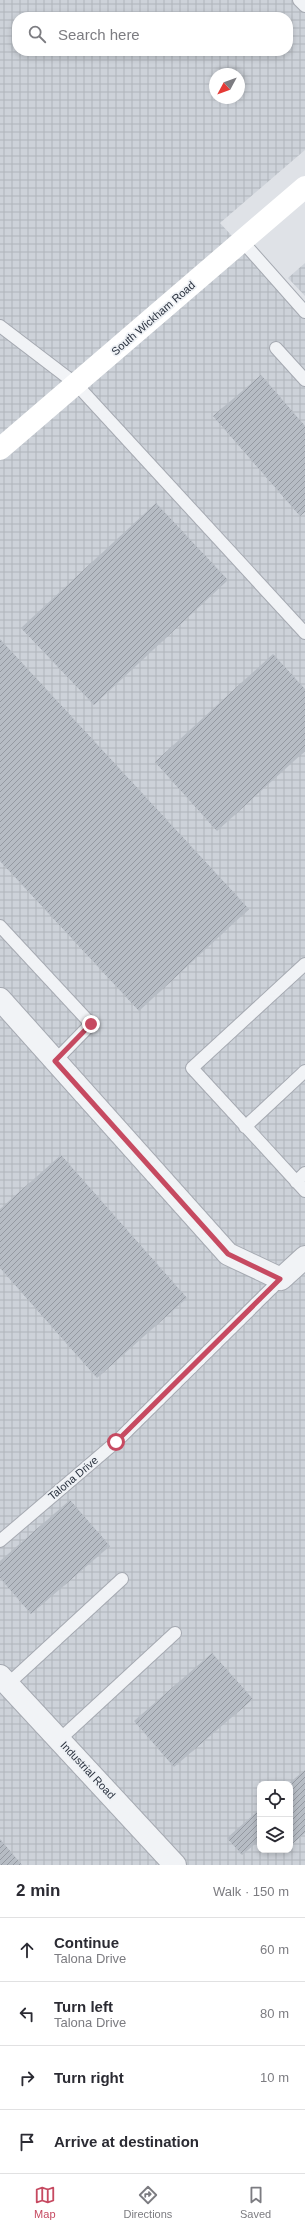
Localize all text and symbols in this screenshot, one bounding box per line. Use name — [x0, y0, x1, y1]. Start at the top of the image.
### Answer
search box — [12, 12, 293, 56]
icon: search — [26, 23, 48, 45]
text: Search here — [58, 26, 140, 43]
north arrow — [209, 68, 245, 104]
street label: South Wickham Road — [109, 279, 197, 357]
route end — [82, 1015, 100, 1033]
route start — [107, 1433, 125, 1451]
street label: Talona Drive — [46, 1454, 100, 1502]
street label: Industrial Road — [58, 1739, 118, 1801]
map controls — [257, 1781, 293, 1853]
button: locate — [257, 1781, 293, 1817]
button: layers — [257, 1817, 293, 1853]
text: 2 min — [16, 1881, 60, 1900]
text: Walk · 150 m — [213, 1884, 289, 1899]
text: Continue — [54, 1934, 119, 1951]
icon: ahead — [16, 1939, 38, 1961]
text: 60 m — [260, 1942, 289, 1957]
text: Talona Drive — [54, 1951, 126, 1966]
text: Turn left — [54, 1998, 113, 2015]
icon: left — [16, 2003, 38, 2025]
text: 80 m — [260, 2006, 289, 2021]
text: Talona Drive — [54, 2015, 126, 2030]
icon: right — [16, 2067, 38, 2089]
text: Turn right — [54, 2069, 124, 2086]
text: 10 m — [260, 2070, 289, 2085]
icon: arrive — [16, 2131, 38, 2153]
text: Arrive at destination — [54, 2133, 199, 2150]
tab: Map — [34, 2184, 56, 2220]
tab: Directions — [123, 2184, 172, 2220]
tab: Saved — [240, 2184, 271, 2220]

